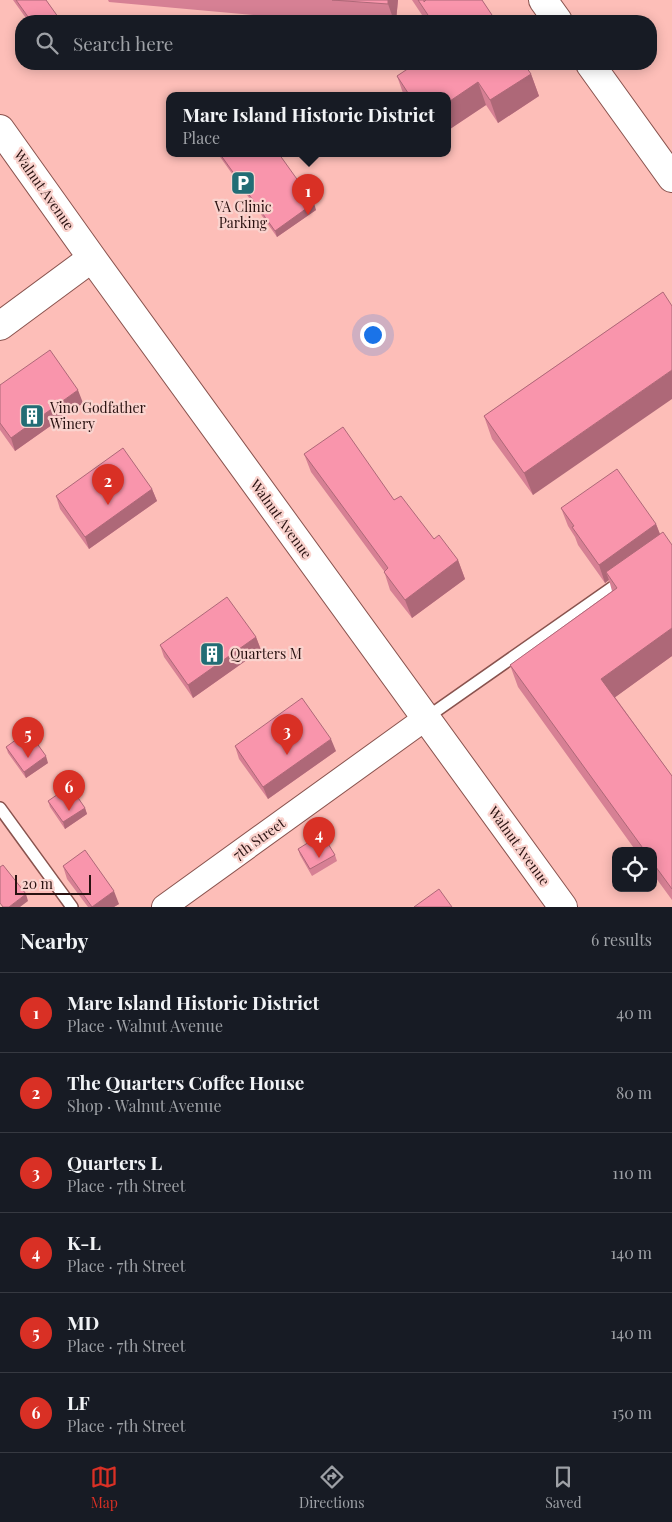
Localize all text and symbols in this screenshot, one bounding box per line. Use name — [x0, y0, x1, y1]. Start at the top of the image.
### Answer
search box — [15, 15, 657, 70]
icon: search — [33, 29, 61, 57]
text: Search here — [73, 30, 173, 56]
popup — [166, 92, 451, 157]
text: Mare Island Historic District — [182, 101, 435, 127]
text: Place — [182, 127, 220, 148]
street label: Walnut Avenue — [9, 145, 79, 233]
parking icon: VA Clinic Parking — [230, 170, 256, 196]
pin: 1 — [292, 174, 324, 215]
place label: VA Clinic Parking — [213, 197, 272, 232]
your location — [360, 322, 386, 348]
place label: Vino Godfather Winery — [49, 398, 147, 433]
building icon: Vino Godfather Winery — [19, 403, 45, 429]
pin: 2 — [92, 464, 124, 505]
street label: Walnut Avenue — [246, 475, 317, 562]
building icon: Quarters M — [199, 641, 225, 667]
place label: Quarters M — [230, 644, 302, 663]
pin: 3 — [271, 714, 303, 755]
pin: 5 — [12, 717, 44, 758]
pin: 6 — [53, 770, 85, 811]
street label: Walnut Avenue — [484, 802, 555, 889]
street label: 7th Street — [229, 813, 289, 864]
pin: 4 — [303, 817, 335, 858]
map controls — [612, 847, 657, 892]
button: locate — [612, 847, 657, 892]
scale bar — [15, 872, 91, 895]
text: 20 m — [22, 874, 53, 893]
text: Nearby — [20, 926, 89, 954]
text: 6 results — [591, 929, 652, 950]
text: Mare Island Historic District — [67, 989, 319, 1015]
text: 1 — [33, 1002, 39, 1023]
text: 40 m — [616, 1002, 652, 1023]
text: Place · Walnut Avenue — [67, 1015, 223, 1036]
text: The Quarters Coffee House — [67, 1069, 304, 1095]
text: 2 — [32, 1082, 40, 1103]
text: 80 m — [616, 1082, 652, 1103]
text: Shop · Walnut Avenue — [67, 1095, 221, 1116]
text: Quarters L — [67, 1149, 162, 1175]
text: 3 — [32, 1162, 40, 1183]
text: 110 m — [612, 1162, 652, 1183]
text: Place · 7th Street — [67, 1175, 185, 1196]
text: K-L — [67, 1229, 101, 1255]
text: 4 — [32, 1242, 40, 1263]
text: 140 m — [610, 1242, 652, 1263]
text: Place · 7th Street — [67, 1255, 185, 1276]
text: MD — [67, 1309, 99, 1335]
text: 5 — [32, 1322, 40, 1343]
text: 140 m — [610, 1322, 652, 1343]
text: Place · 7th Street — [67, 1335, 185, 1356]
text: LF — [67, 1389, 90, 1415]
text: 6 — [32, 1402, 40, 1423]
text: 150 m — [612, 1402, 652, 1423]
text: Place · 7th Street — [67, 1415, 185, 1436]
tab: Map — [90, 1463, 118, 1512]
tab: Directions — [299, 1463, 365, 1512]
tab: Saved — [545, 1463, 582, 1512]

